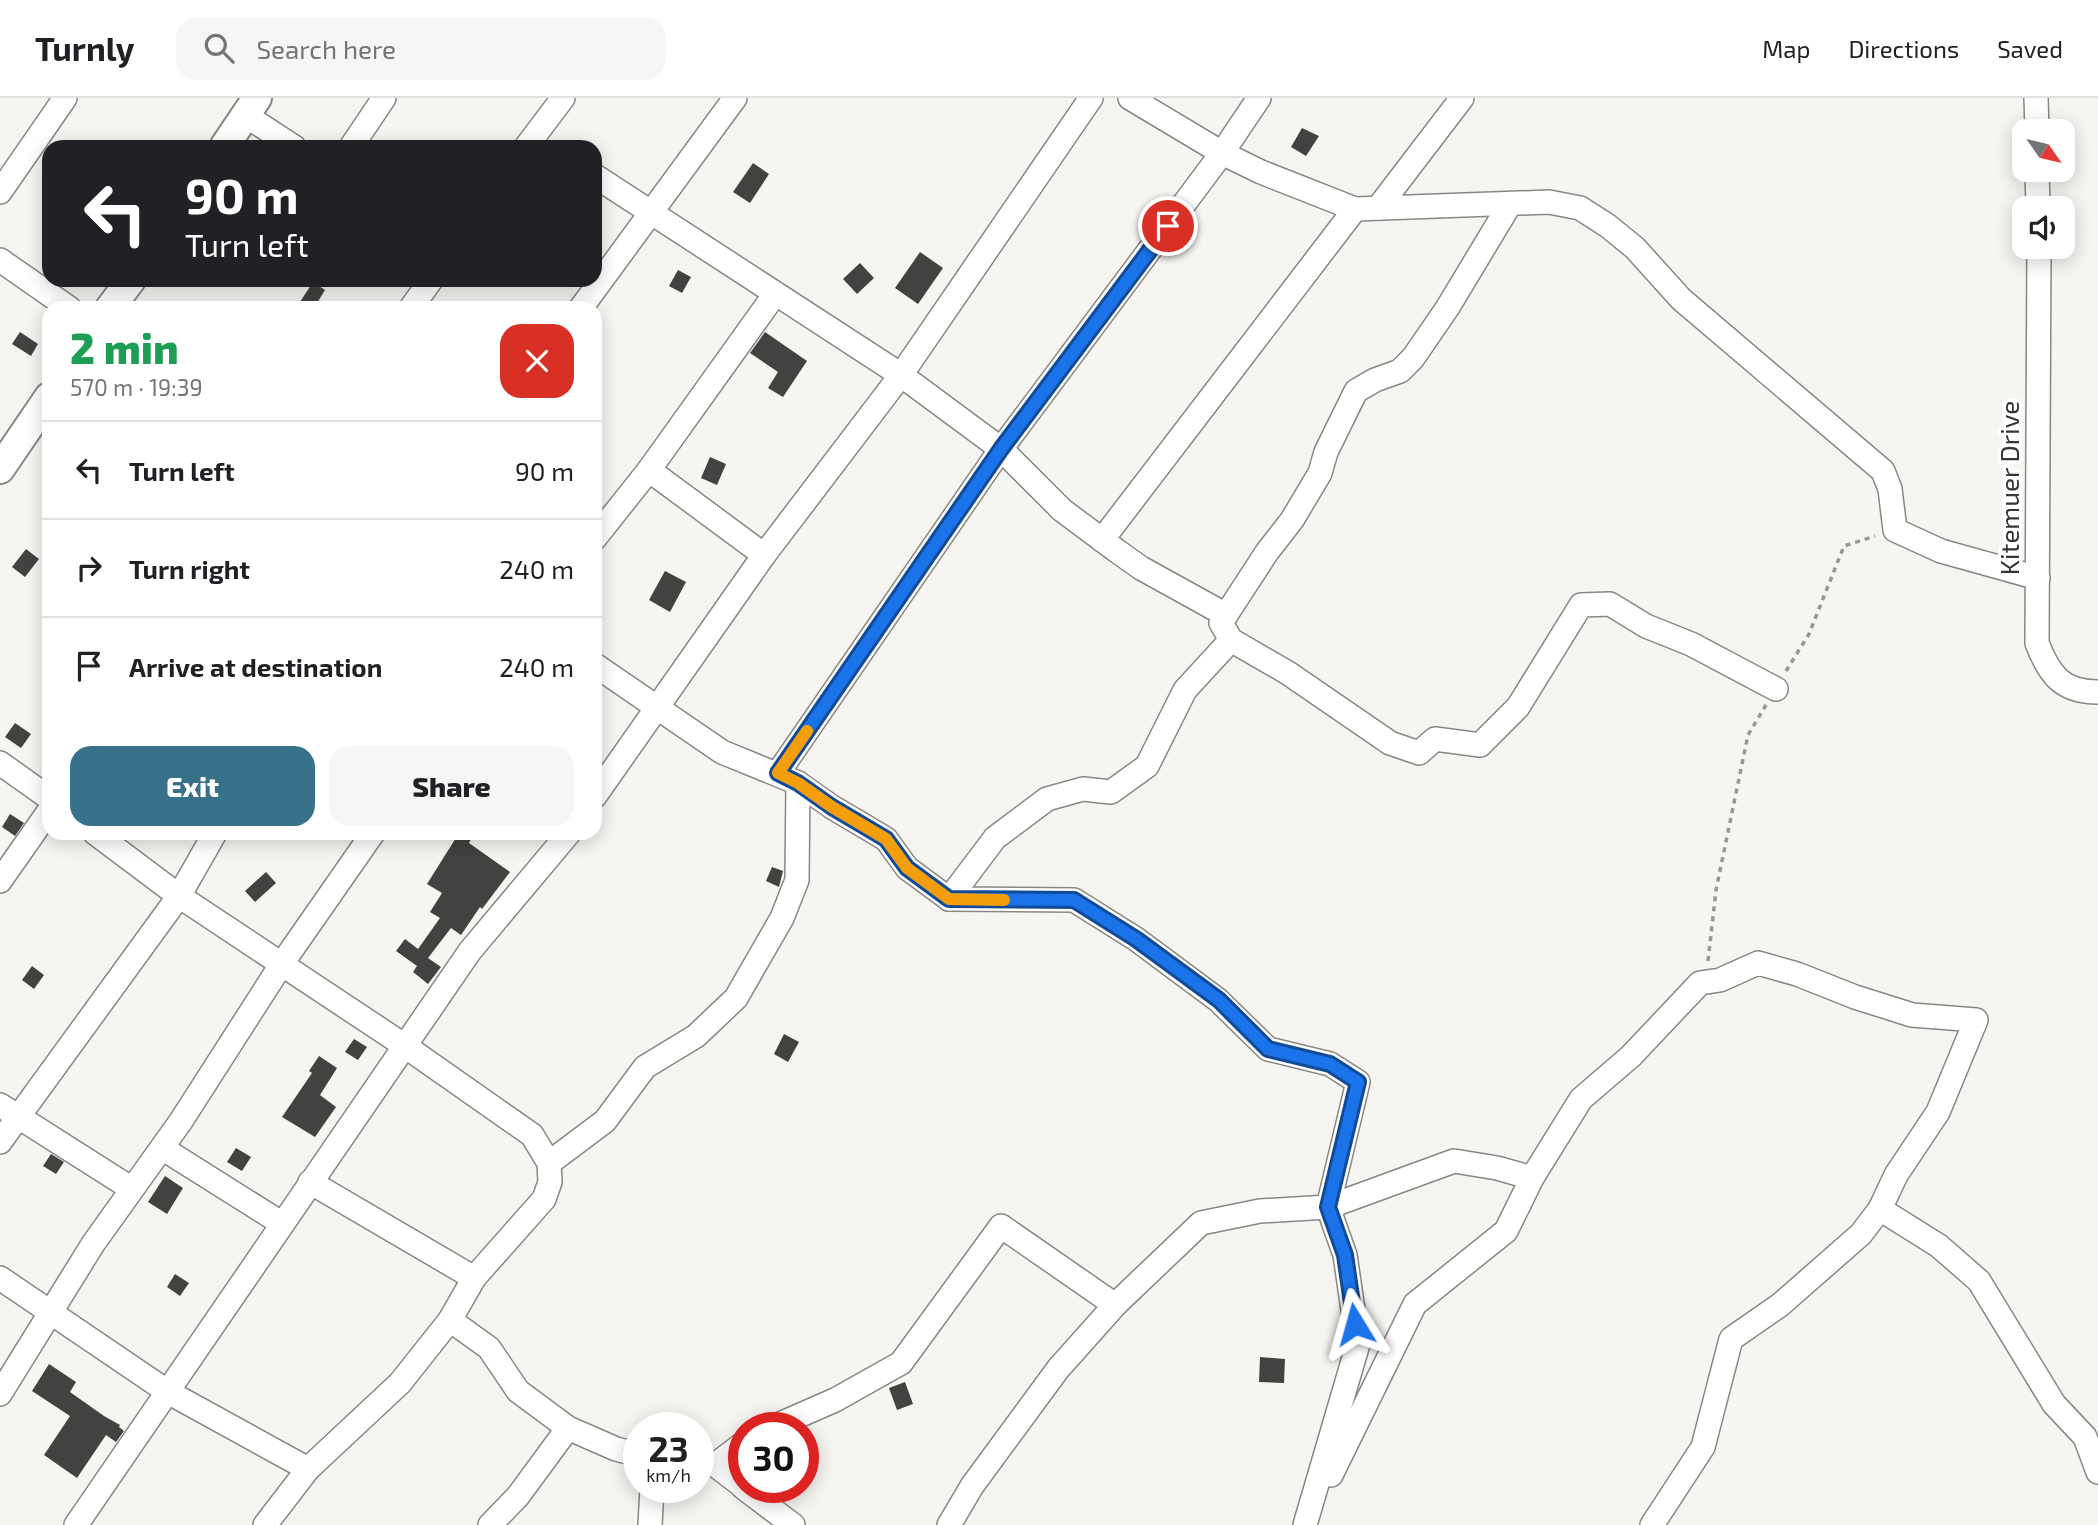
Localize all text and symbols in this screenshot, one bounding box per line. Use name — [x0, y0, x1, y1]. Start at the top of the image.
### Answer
search box — [176, 17, 666, 80]
text: Turnly — [35, 28, 134, 68]
icon: search — [200, 29, 238, 67]
text: Search here — [256, 33, 396, 64]
text: Map — [1762, 34, 1810, 63]
text: Directions — [1848, 34, 1959, 63]
text: Saved — [1997, 34, 2063, 63]
north arrow — [2012, 119, 2076, 182]
map controls — [2012, 119, 2075, 259]
text: 90 m — [185, 165, 299, 224]
icon: left — [70, 168, 161, 259]
pin — [1138, 196, 1198, 256]
button: sound — [2012, 196, 2075, 259]
icon: arrive — [1149, 207, 1187, 245]
text: Turn left — [185, 225, 309, 263]
text: 2 min — [70, 322, 179, 372]
button: close — [500, 324, 574, 398]
text: 570 m · 19:39 — [70, 373, 203, 401]
street label: Kitemuer Drive — [1993, 401, 2024, 575]
icon: left — [70, 451, 108, 489]
text: Turn left — [129, 455, 235, 486]
text: 90 m — [515, 455, 574, 486]
icon: right — [70, 549, 108, 587]
text: Turn right — [129, 553, 250, 584]
text: 240 m — [499, 553, 574, 584]
icon: arrive — [70, 647, 108, 685]
text: Arrive at destination — [129, 651, 382, 682]
text: 240 m — [499, 651, 574, 682]
button: Exit — [70, 746, 315, 826]
button: Share — [329, 746, 574, 826]
position arrow — [1318, 1287, 1392, 1361]
speed limit sign: 30 — [728, 1412, 819, 1503]
text: 23 — [648, 1427, 689, 1469]
text: km/h — [646, 1464, 691, 1486]

